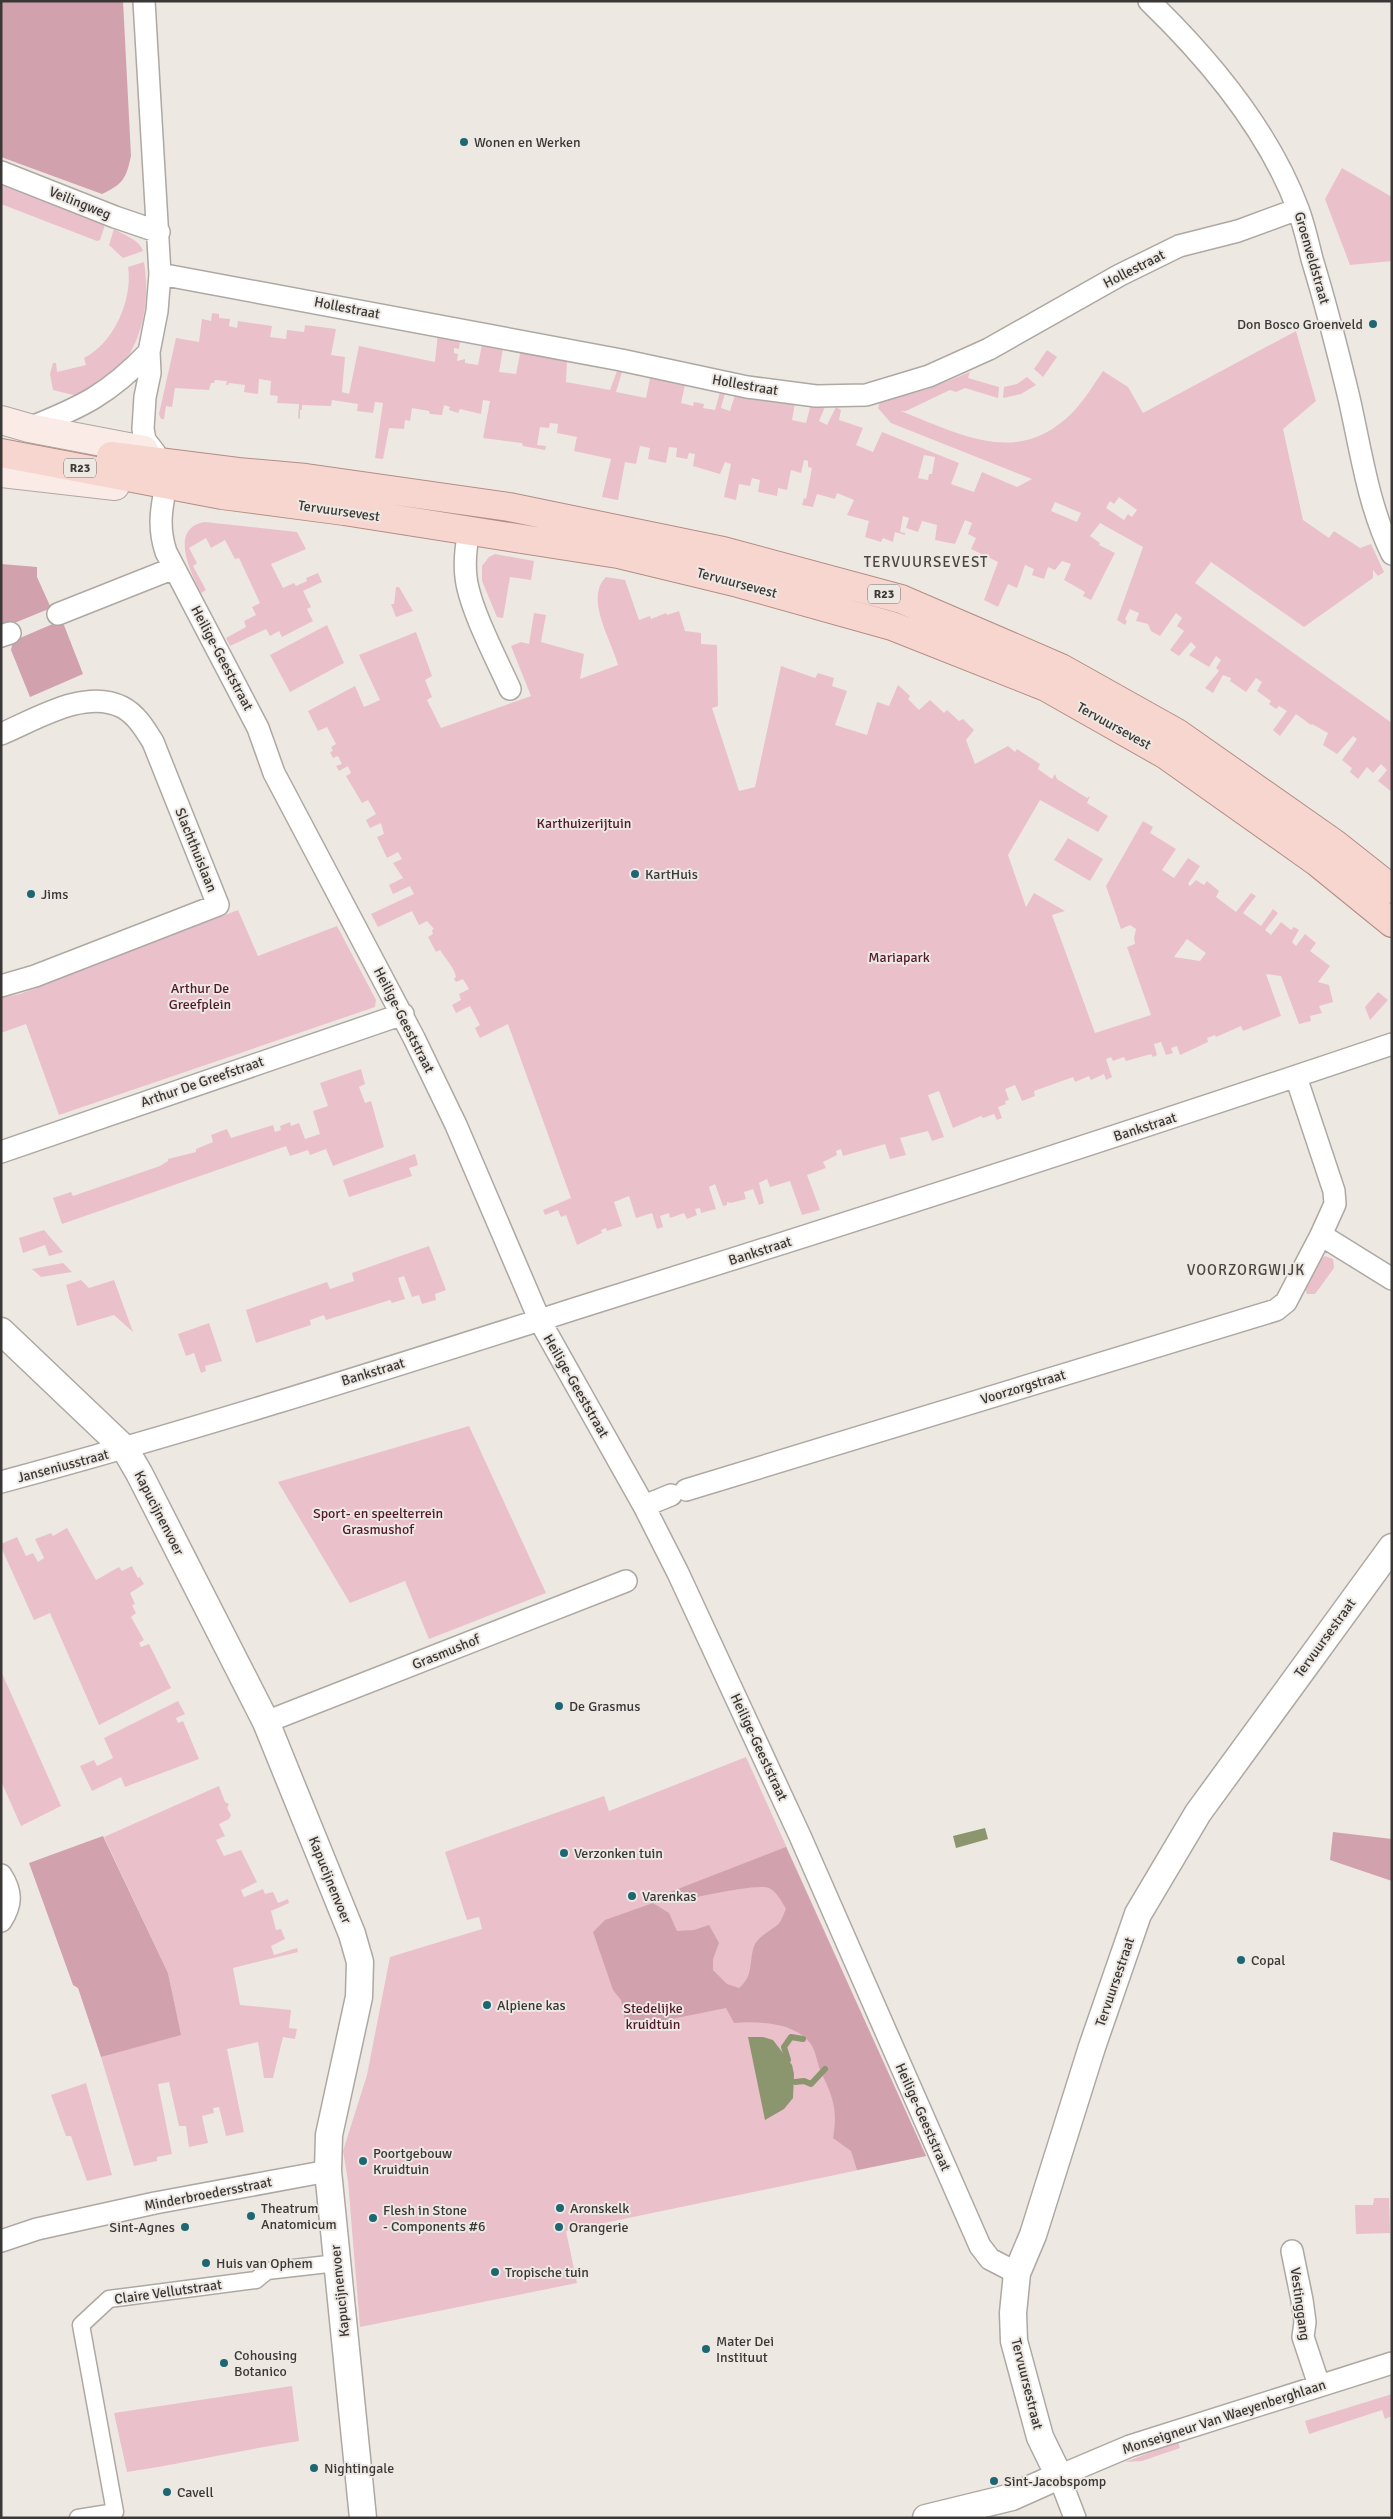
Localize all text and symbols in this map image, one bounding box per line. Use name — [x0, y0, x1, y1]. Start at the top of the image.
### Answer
place label: Wonen en Werken — [474, 134, 581, 151]
marker: Wonen en Werken — [458, 136, 470, 148]
street label: Veilingweg — [47, 183, 113, 223]
street label: Groenveldstraat — [1291, 210, 1333, 306]
street label: Hollestraat — [1100, 246, 1168, 292]
street label: Hollestraat — [313, 293, 381, 323]
place label: Don Bosco Groenveld — [1237, 316, 1363, 333]
marker: Don Bosco Groenveld — [1367, 318, 1379, 330]
street label: Hollestraat — [711, 371, 779, 399]
road number: R23 — [64, 458, 96, 478]
street label: Tervuursevest — [297, 497, 381, 525]
district label: TERVUURSEVEST — [864, 553, 988, 571]
street label: Tervuursevest — [695, 564, 779, 602]
road number: R23 — [868, 584, 900, 604]
street label: Heilige-Geeststraat — [187, 603, 257, 713]
street label: Tervuursevest — [1074, 699, 1154, 753]
street label: Slachthuislaan — [171, 805, 221, 895]
park label: Karthuizerijtuin — [537, 815, 631, 832]
place label: KartHuis — [645, 866, 698, 883]
marker: KartHuis — [629, 868, 641, 880]
place label: Jims — [41, 886, 68, 903]
marker: Jims — [25, 888, 37, 900]
park label: Mariapark — [868, 949, 930, 966]
street label: Heilige-Geeststraat — [370, 964, 438, 1076]
park label: Arthur De Greefplein — [169, 980, 231, 1013]
street label: Arthur De Greefstraat — [138, 1053, 266, 1111]
street label: Bankstraat — [1111, 1109, 1179, 1145]
street label: Bankstraat — [726, 1233, 794, 1269]
district label: VOORZORGWIJK — [1187, 1261, 1305, 1279]
street label: Heilige-Geeststraat — [540, 1331, 613, 1441]
street label: Bankstraat — [339, 1354, 407, 1390]
street label: Voorzorgstraat — [978, 1366, 1068, 1408]
street label: Janseniusstraat — [15, 1446, 111, 1486]
street label: Kapucijnenvoer — [130, 1468, 188, 1559]
park label: Sport- en speelterrein Grasmushof — [313, 1505, 443, 1538]
street label: Tervuursestraat — [1291, 1595, 1359, 1681]
street label: Grasmushof — [410, 1630, 484, 1673]
street label: Heilige-Geeststraat — [727, 1691, 791, 1803]
place label: De Grasmus — [569, 1698, 640, 1715]
marker: De Grasmus — [553, 1700, 565, 1712]
street label: Kapucijnenvoer — [305, 1834, 356, 1927]
place label: Verzonken tuin — [574, 1845, 663, 1862]
marker: Verzonken tuin — [558, 1847, 570, 1859]
place label: Varenkas — [642, 1888, 696, 1905]
marker: Varenkas — [626, 1890, 638, 1902]
street label: Tervuursestraat — [1092, 1935, 1138, 2029]
place label: Copal — [1251, 1952, 1285, 1969]
marker: Copal — [1235, 1954, 1247, 1966]
place label: Alpiene kas — [497, 1997, 566, 2014]
marker: Alpiene kas — [481, 1999, 493, 2011]
park label: Stedelijke kruidtuin — [623, 2000, 683, 2033]
street label: Heilige-Geeststraat — [892, 2060, 954, 2174]
place label: Poortgebouw Kruidtuin — [373, 2145, 452, 2178]
marker: Poortgebouw Kruidtuin — [357, 2155, 369, 2167]
street label: Minderbroedersstraat — [143, 2173, 273, 2215]
place label: Theatrum Anatomicum — [261, 2200, 337, 2233]
place label: Aronskelk — [570, 2200, 629, 2217]
place label: Flesh in Stone - Components #6 — [383, 2202, 485, 2235]
marker: Aronskelk — [554, 2202, 566, 2214]
marker: Theatrum Anatomicum — [245, 2210, 257, 2222]
marker: Flesh in Stone - Components #6 — [367, 2212, 379, 2224]
place label: Sint-Agnes — [109, 2219, 175, 2236]
place label: Orangerie — [569, 2219, 629, 2236]
marker: Sint-Agnes — [179, 2221, 191, 2233]
marker: Orangerie — [553, 2221, 565, 2233]
street label: Kapucijnenvoer — [327, 2243, 353, 2338]
place label: Huis van Ophem — [216, 2255, 313, 2272]
marker: Huis van Ophem — [200, 2257, 212, 2269]
place label: Tropische tuin — [505, 2264, 589, 2281]
marker: Tropische tuin — [489, 2266, 501, 2278]
street label: Vestinggang — [1286, 2266, 1314, 2342]
street label: Claire Vellutstraat — [113, 2276, 223, 2308]
place label: Mater Dei Instituut — [716, 2333, 774, 2366]
street label: Tervuursestraat — [1007, 2337, 1047, 2431]
marker: Mater Dei Instituut — [700, 2343, 712, 2355]
place label: Cohousing Botanico — [234, 2347, 297, 2380]
marker: Cohousing Botanico — [218, 2357, 230, 2369]
street label: Monseigneur Van Waeyenberghlaan — [1120, 2376, 1328, 2458]
place label: Nightingale — [324, 2460, 394, 2477]
marker: Nightingale — [308, 2462, 320, 2474]
place label: Sint-Jacobspomp — [1004, 2473, 1106, 2490]
marker: Sint-Jacobspomp — [988, 2475, 1000, 2487]
place label: Cavell — [177, 2484, 214, 2501]
marker: Cavell — [161, 2486, 173, 2498]

